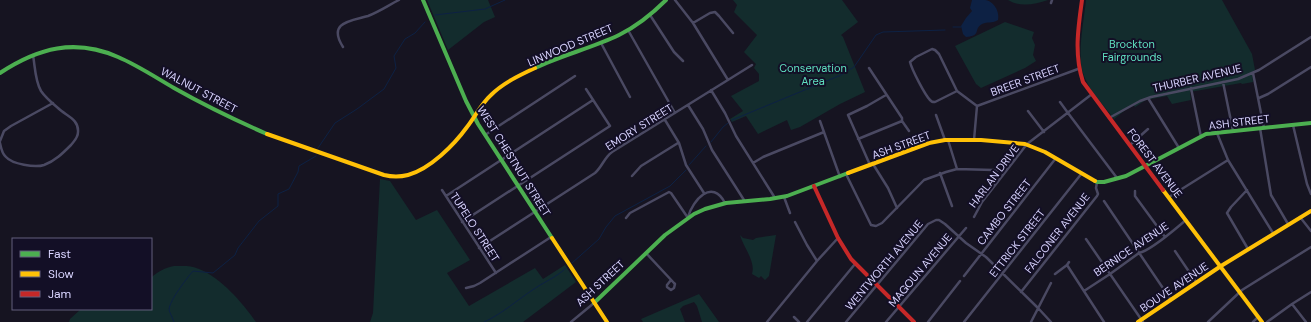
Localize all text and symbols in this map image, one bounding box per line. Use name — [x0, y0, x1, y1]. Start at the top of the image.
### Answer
street label: LINWOOD STREET — [525, 21, 615, 69]
park label: Brockton Fairgrounds — [1102, 37, 1162, 64]
park label: Conservation Area — [779, 61, 847, 88]
street label: BREER STREET — [989, 61, 1061, 99]
street label: THURBER AVENUE — [1151, 61, 1243, 95]
street label: WALNUT STREET — [158, 64, 240, 116]
street label: EMORY STREET — [603, 101, 675, 153]
street label: WEST CHESTNUT STREET — [474, 103, 554, 219]
street label: ASH STREET — [1208, 111, 1270, 133]
street label: FOREST AVENUE — [1124, 126, 1186, 200]
street label: ASH STREET — [870, 128, 932, 162]
street label: HARLAN DRIVE — [966, 142, 1022, 210]
street label: CAMBO STREET — [974, 176, 1034, 248]
street label: TUPELO STREET — [447, 190, 503, 264]
street label: FALCONER AVENUE — [1021, 190, 1093, 276]
street label: ETTRICK STREET — [986, 206, 1048, 280]
street label: WENTWORTH AVENUE — [842, 217, 926, 313]
street label: BERNICE AVENUE — [1091, 219, 1171, 279]
street label: MAGOUN AVENUE — [885, 230, 955, 310]
legend — [12, 238, 152, 310]
text: Fast — [48, 246, 71, 262]
street label: ASH STREET — [573, 257, 627, 309]
street label: BOUVE AVENUE — [1137, 259, 1211, 315]
text: Slow — [48, 266, 74, 282]
text: Jam — [48, 286, 71, 302]

